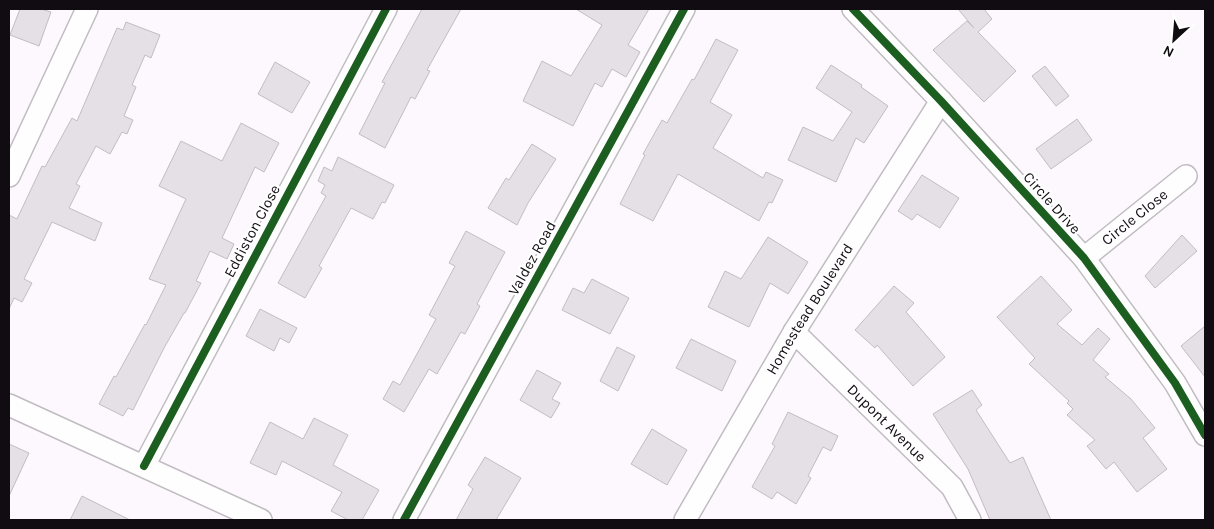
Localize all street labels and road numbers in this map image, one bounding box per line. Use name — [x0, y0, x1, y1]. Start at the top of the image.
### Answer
street label: Circle Drive — [1019, 168, 1085, 238]
street label: Eddiston Close — [220, 182, 284, 280]
street label: Circle Close — [1098, 185, 1171, 249]
street label: Valdez Road — [504, 218, 560, 298]
street label: Homestead Boulevard — [762, 240, 857, 378]
street label: Dupont Avenue — [844, 380, 930, 466]

